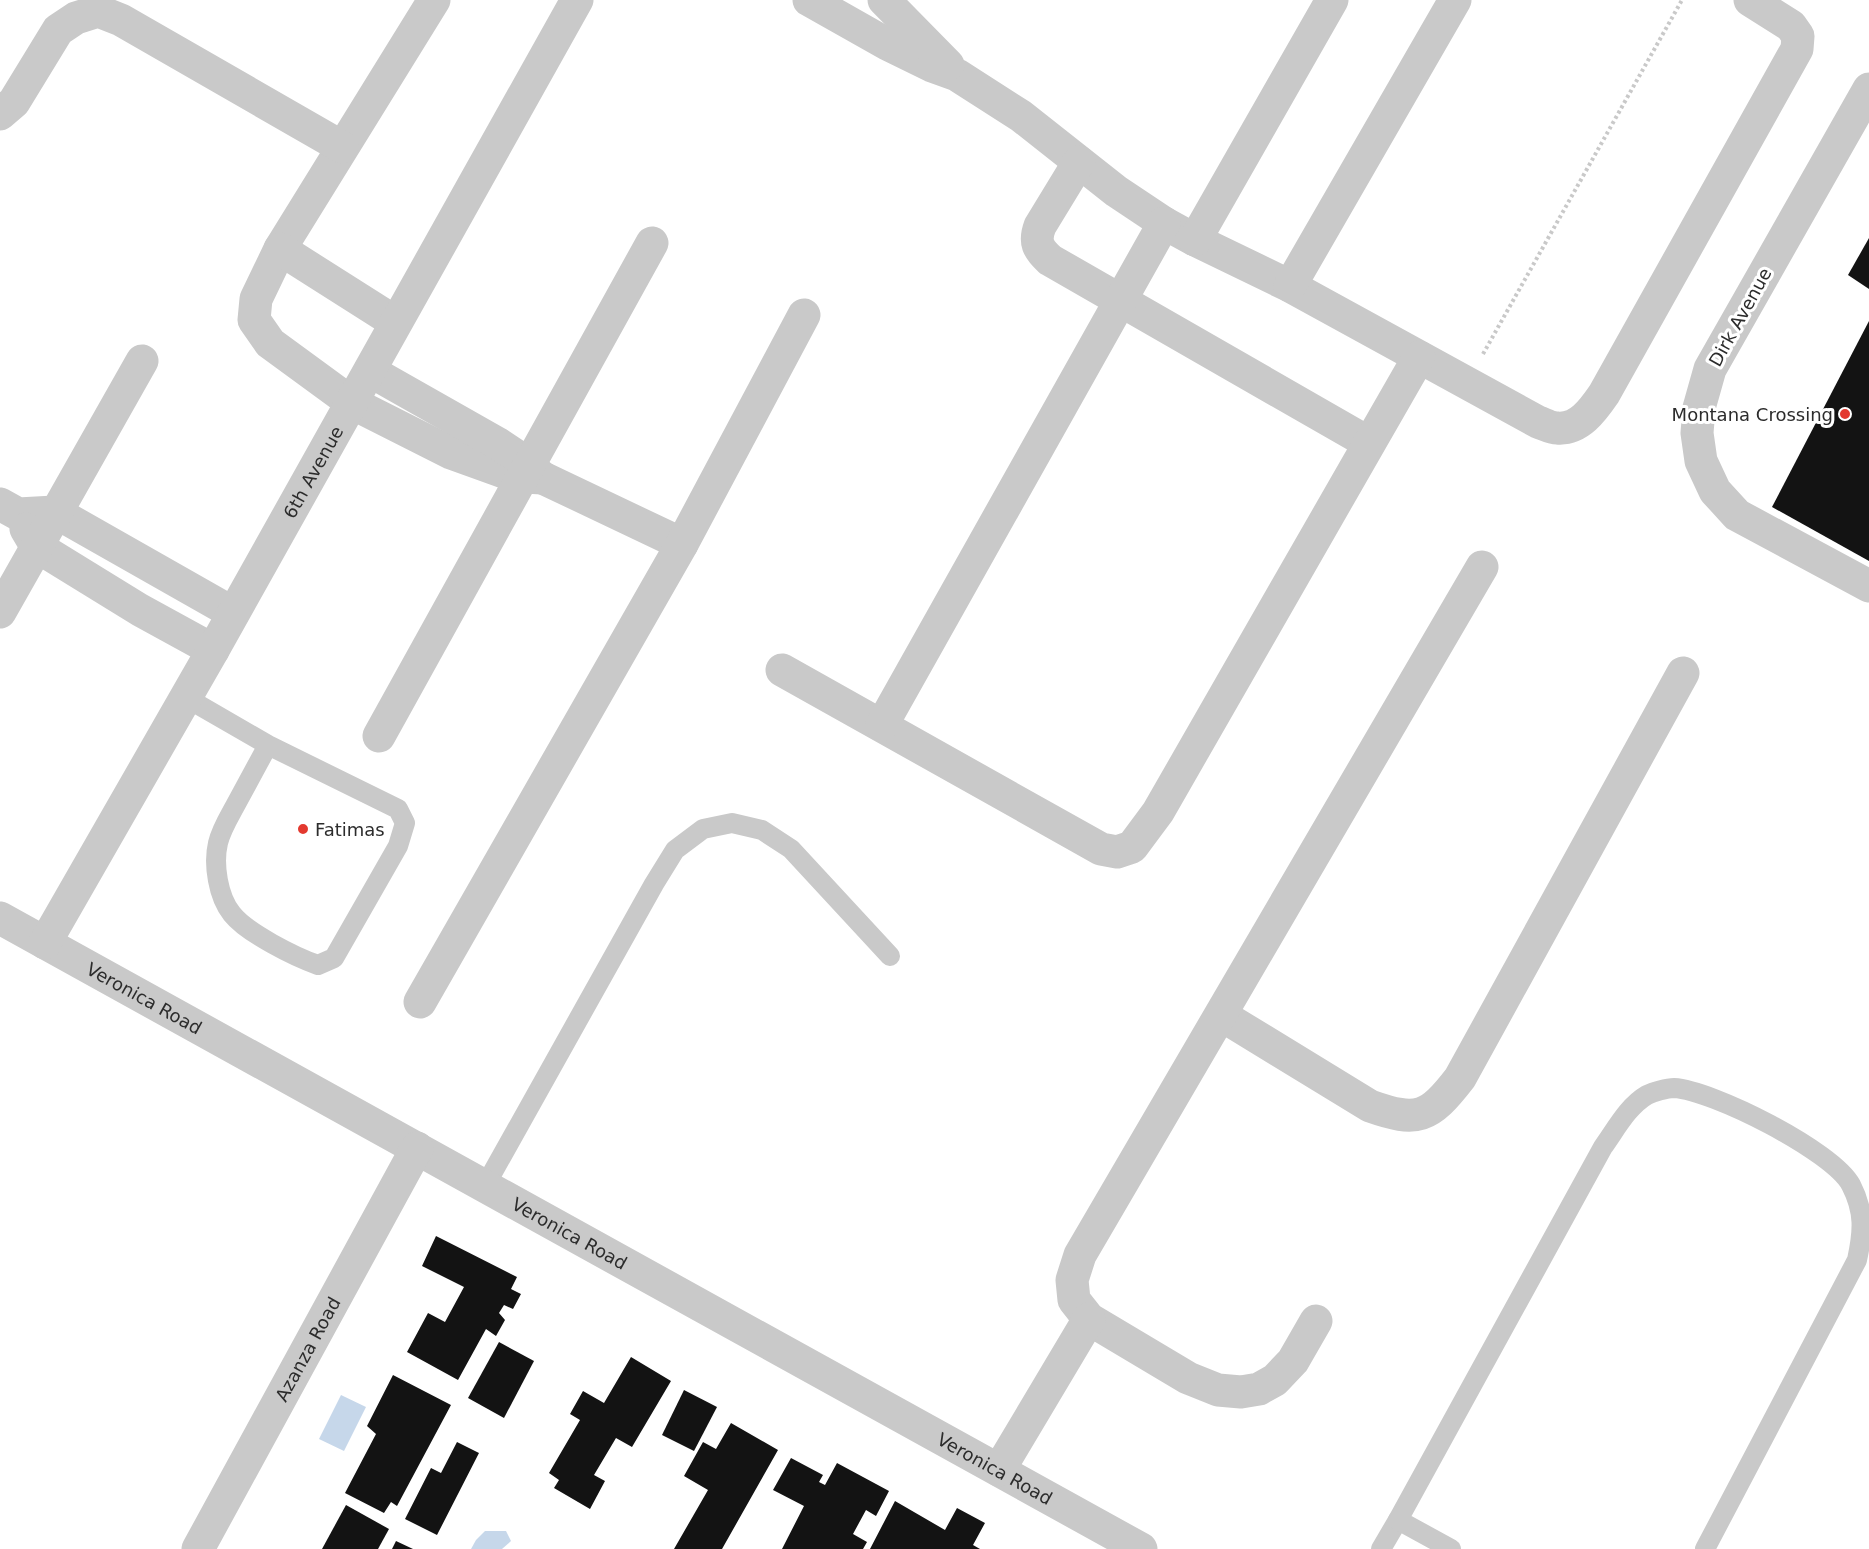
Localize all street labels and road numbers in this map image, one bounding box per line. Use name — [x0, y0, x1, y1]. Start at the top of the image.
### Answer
street label: Dirk Avenue — [1704, 264, 1776, 370]
street label: 6th Avenue — [279, 422, 347, 522]
street label: Veronica Road — [83, 958, 206, 1038]
street label: Veronica Road — [508, 1193, 631, 1273]
street label: Azanza Road — [270, 1293, 344, 1405]
street label: Veronica Road — [934, 1428, 1056, 1508]

